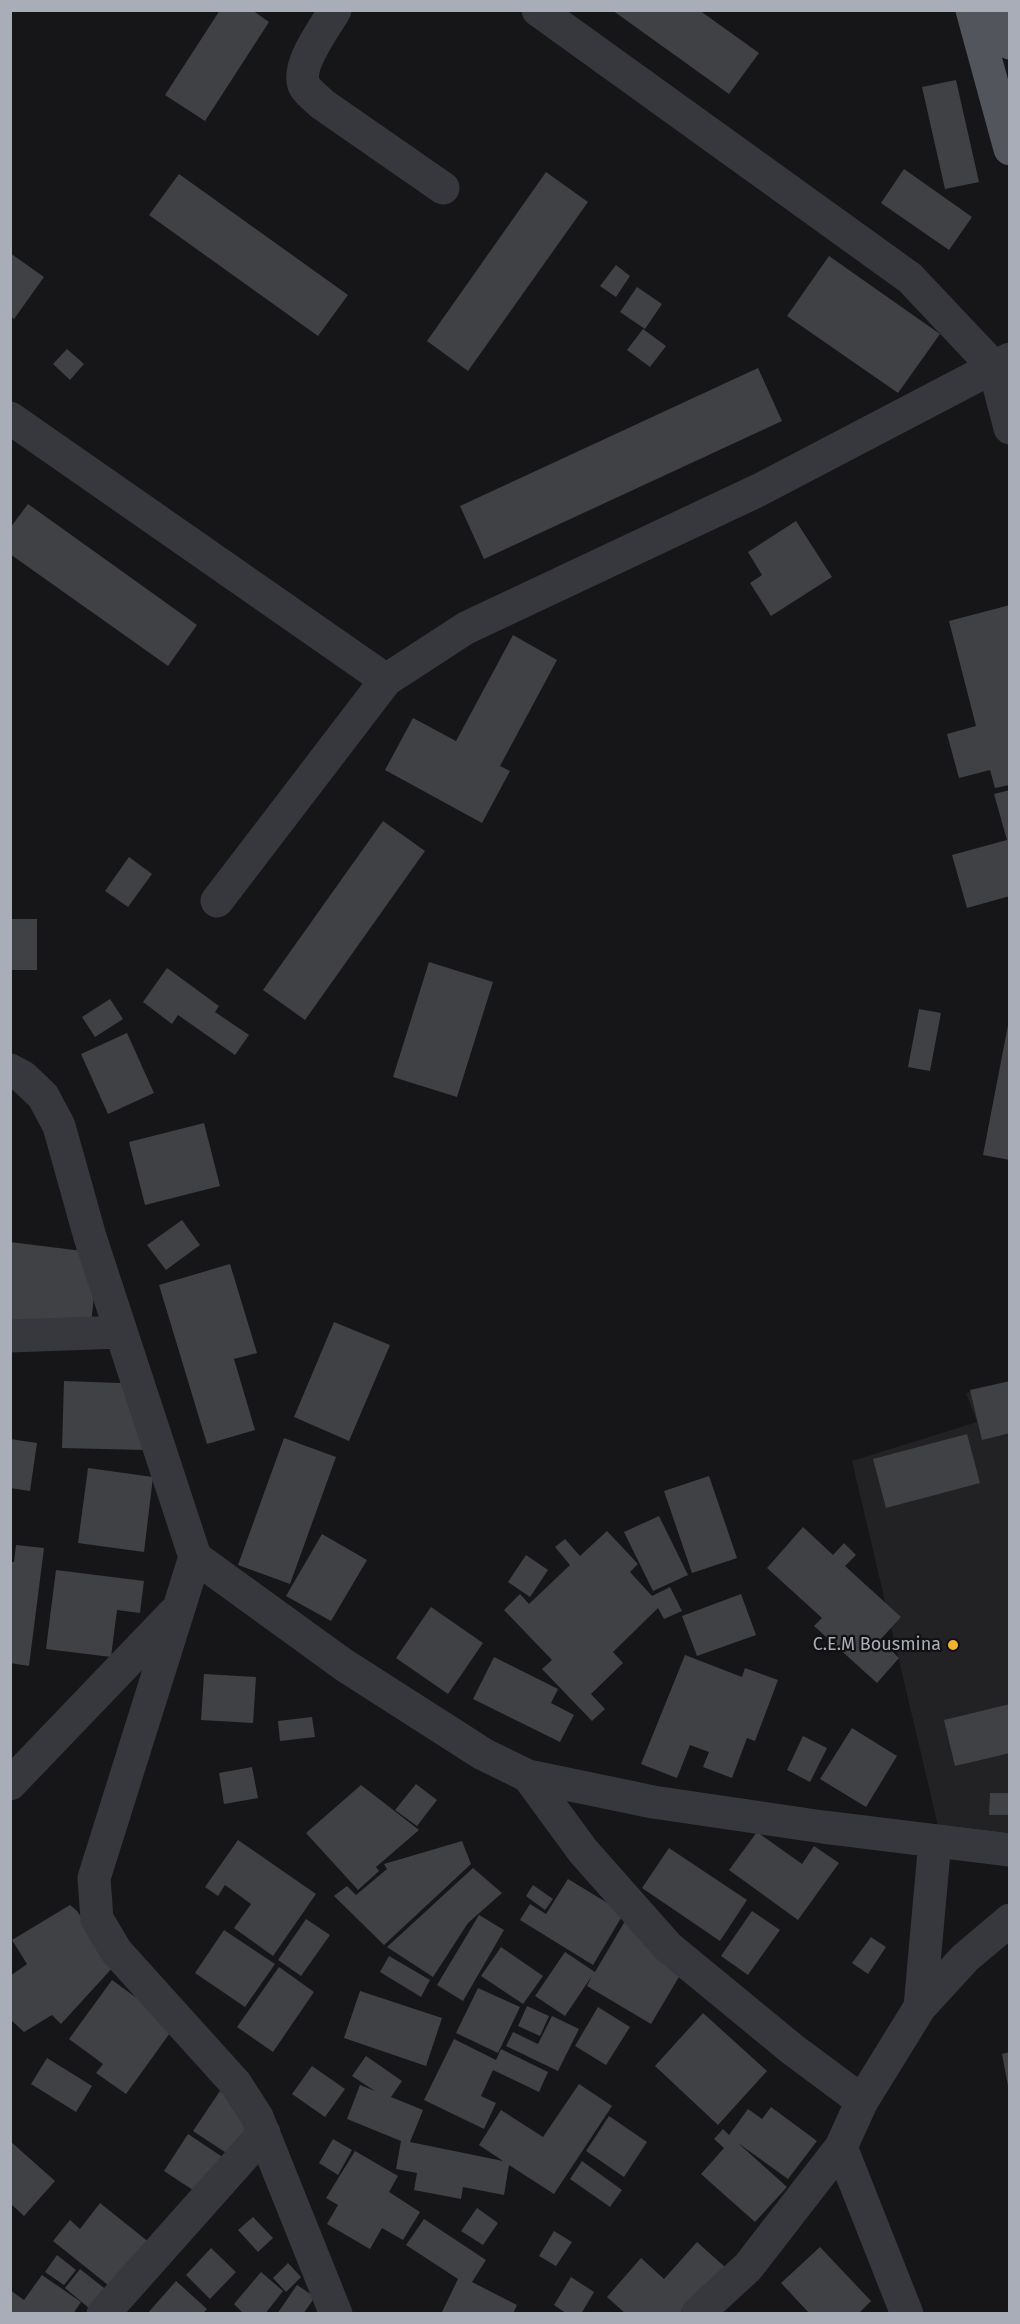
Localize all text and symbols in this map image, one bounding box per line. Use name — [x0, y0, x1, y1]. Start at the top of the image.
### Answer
place label: C.E.M Bousmina — [813, 1634, 941, 1656]
marker: C.E.M Bousmina — [946, 1638, 960, 1652]

